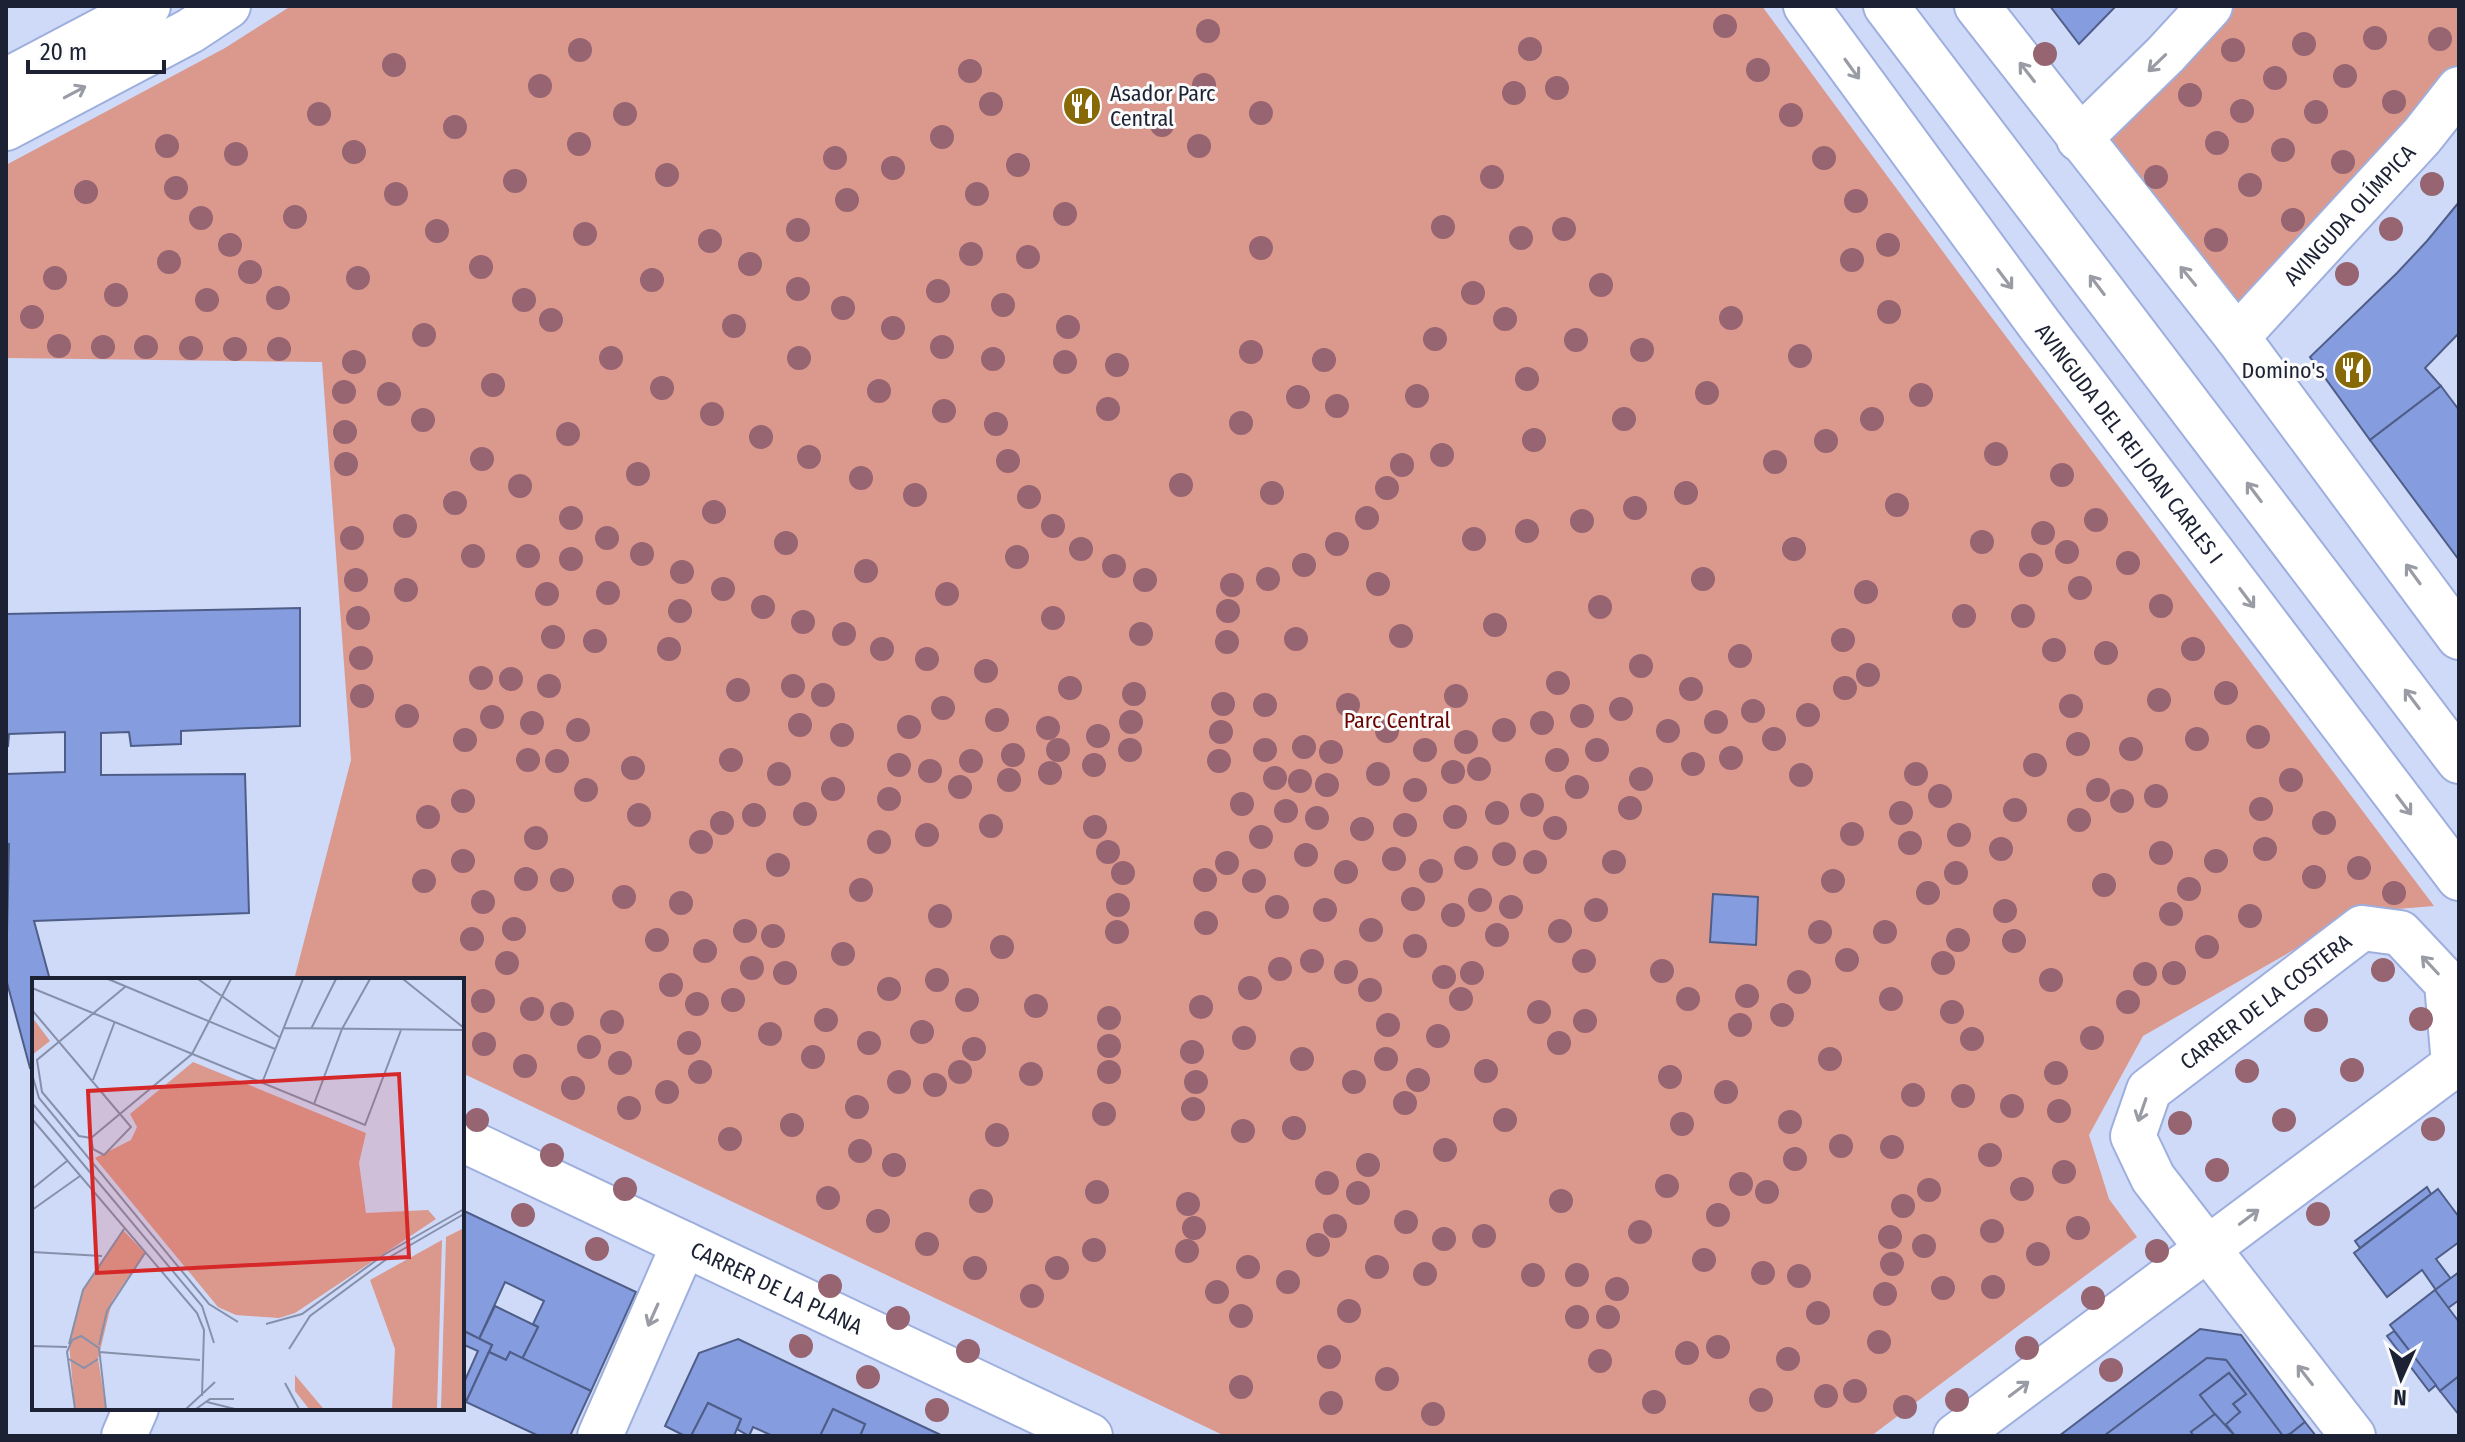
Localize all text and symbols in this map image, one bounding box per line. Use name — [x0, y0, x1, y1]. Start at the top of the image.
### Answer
scale bar — [28, 24, 164, 74]
text: 20 m — [40, 38, 87, 66]
one-way arrow — [2148, 53, 2167, 72]
one-way arrow — [1843, 58, 1860, 79]
one-way arrow — [2019, 62, 2036, 83]
place label: Asador Parc Central — [1110, 80, 1216, 132]
one-way arrow — [63, 83, 86, 99]
restaurant icon: Asador Parc Central — [1061, 85, 1103, 127]
street label: AVINGUDA OLÍMPICA — [2278, 139, 2421, 291]
one-way arrow — [2180, 266, 2197, 287]
one-way arrow — [1997, 268, 2014, 289]
one-way arrow — [2089, 275, 2106, 296]
street label: AVINGUDA DEL REI JOAN CARLES I — [2030, 318, 2229, 569]
restaurant icon: Domino's — [2332, 349, 2374, 391]
place label: Domino's — [2242, 357, 2325, 384]
one-way arrow — [2246, 482, 2263, 503]
one-way arrow — [2404, 564, 2421, 586]
one-way arrow — [2238, 587, 2255, 608]
one-way arrow — [2403, 689, 2420, 710]
park label: Parc Central — [1344, 707, 1450, 734]
one-way arrow — [2395, 794, 2412, 815]
street label: CARRER DE LA COSTERA — [2175, 928, 2357, 1076]
one-way arrow — [2422, 956, 2440, 976]
inset map — [32, 978, 464, 1410]
one-way arrow — [2134, 1098, 2149, 1123]
one-way arrow — [2238, 1208, 2260, 1225]
street label: CARRER DE LA PLANA — [686, 1236, 867, 1341]
one-way arrow — [644, 1303, 659, 1327]
north arrow — [2361, 1338, 2441, 1418]
one-way arrow — [2297, 1365, 2314, 1386]
one-way arrow — [2007, 1381, 2029, 1398]
text: N — [2393, 1384, 2407, 1411]

